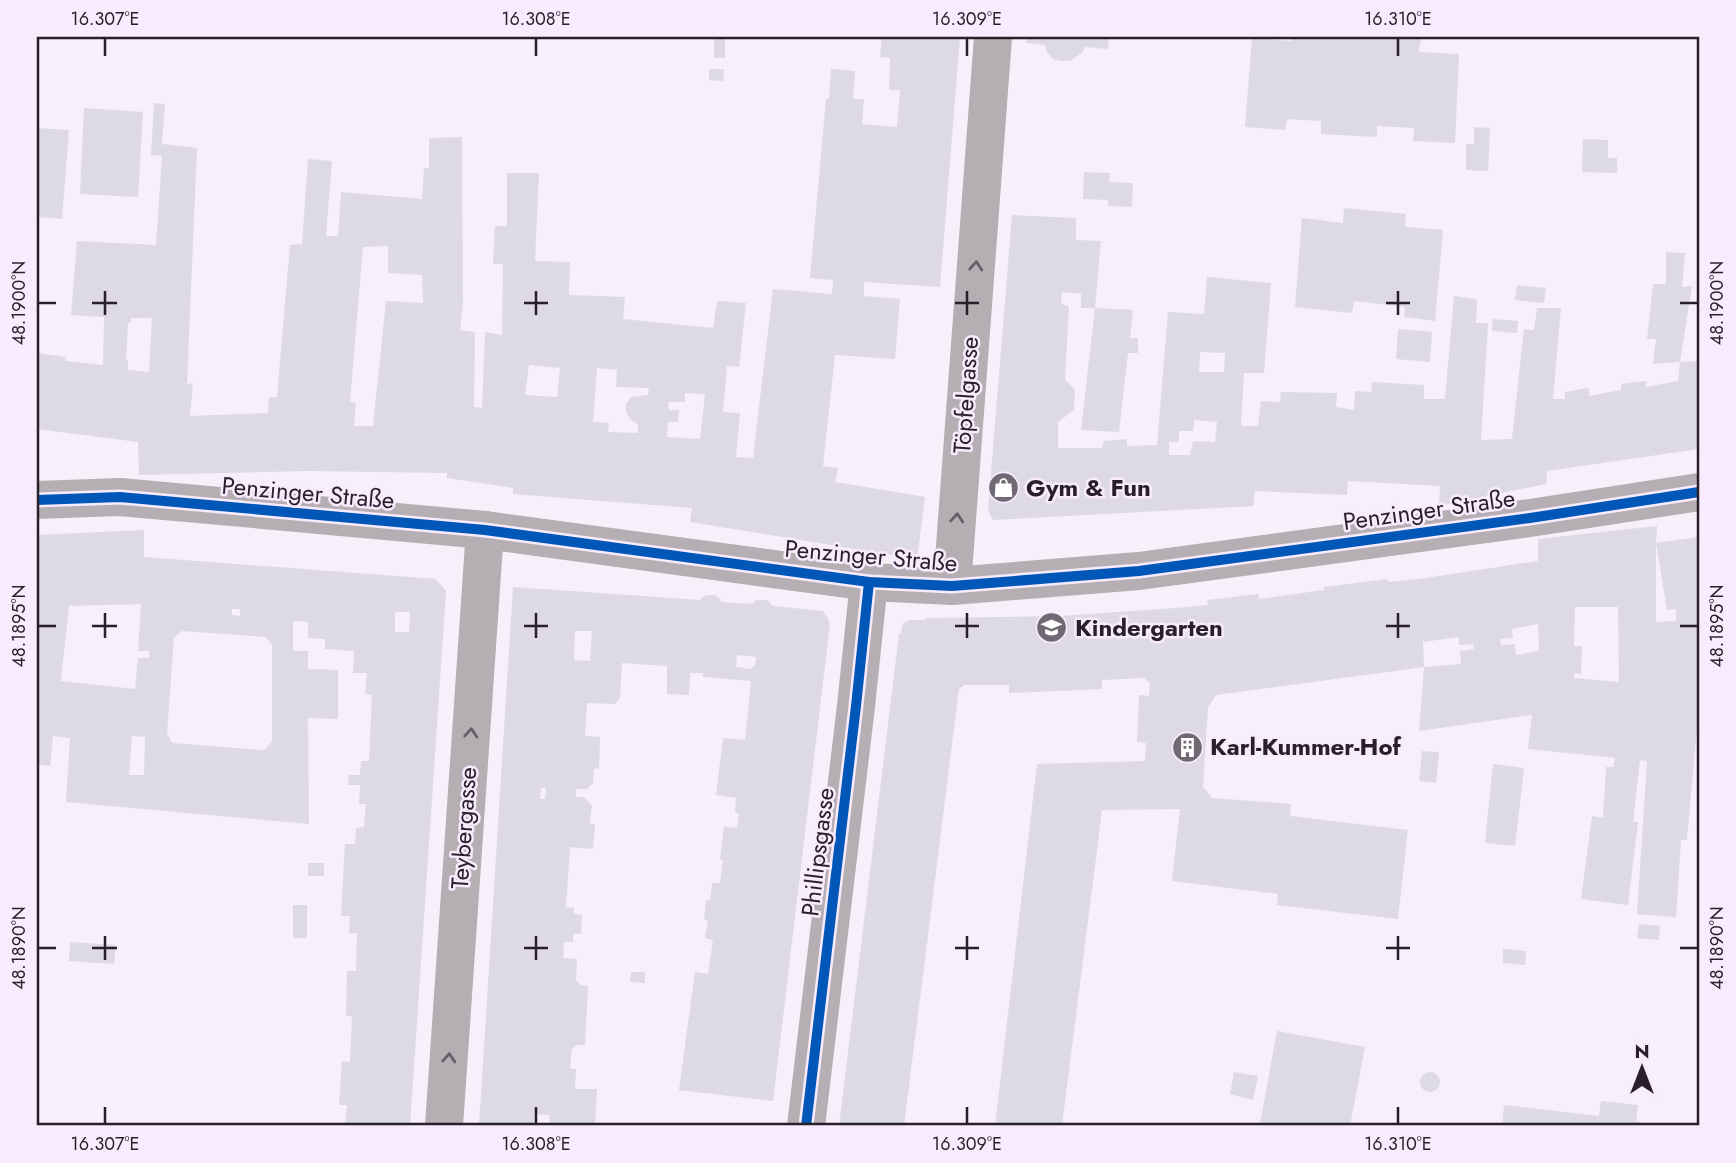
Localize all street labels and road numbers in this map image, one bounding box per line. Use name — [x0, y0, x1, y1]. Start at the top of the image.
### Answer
street label: Töpfelgasse — [944, 335, 987, 455]
street label: Penzinger Straße — [220, 468, 396, 517]
street label: Penzinger Straße — [1341, 480, 1517, 539]
street label: Penzinger Straße — [783, 531, 959, 580]
street label: Teybergasse — [442, 766, 485, 890]
street label: Phillipsgasse — [792, 786, 843, 918]

